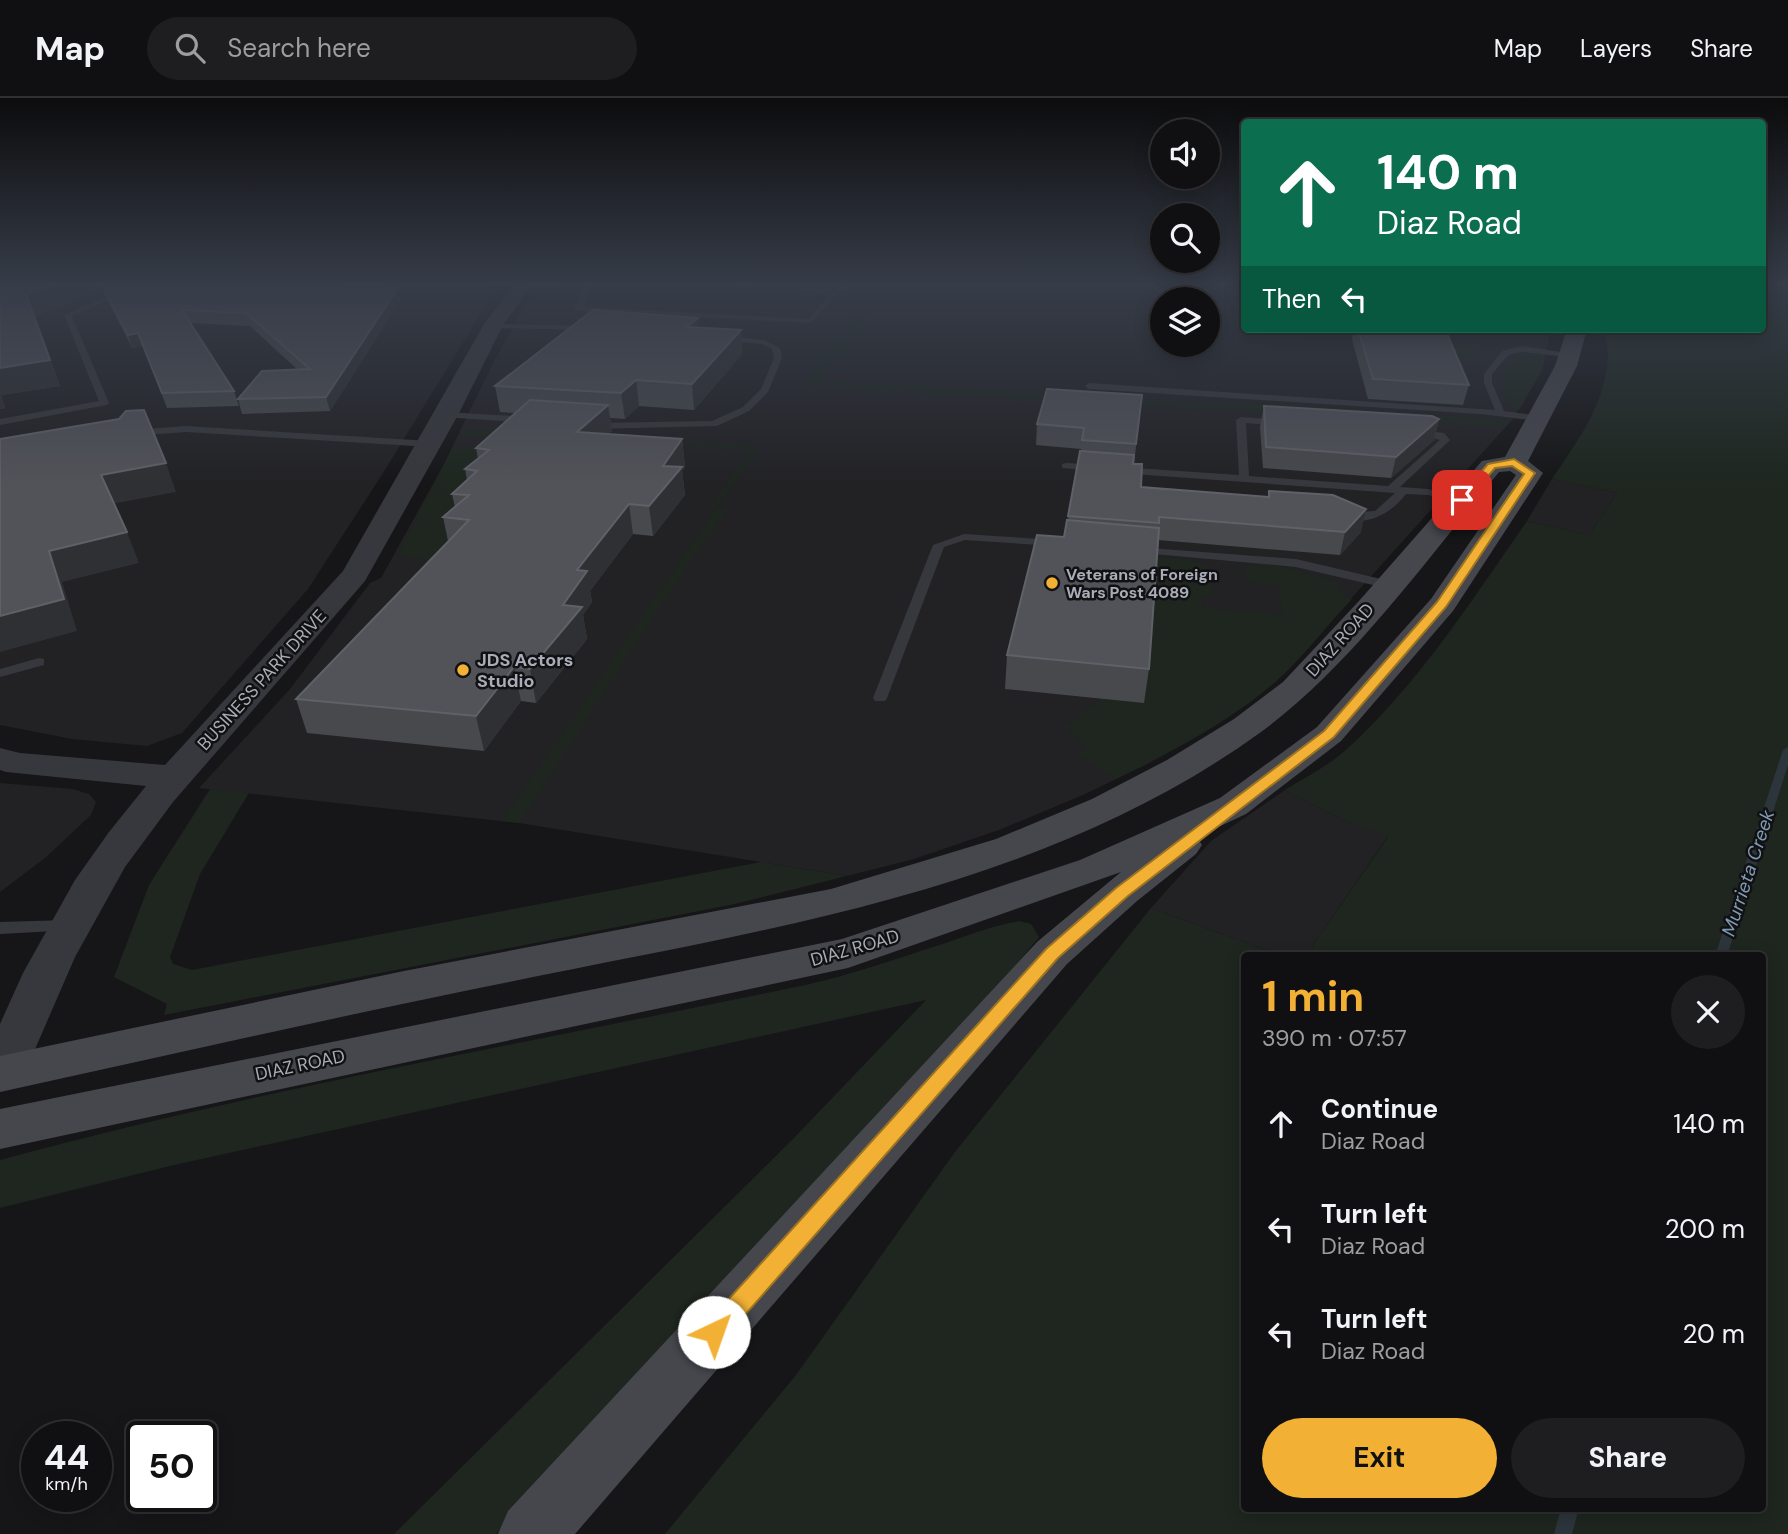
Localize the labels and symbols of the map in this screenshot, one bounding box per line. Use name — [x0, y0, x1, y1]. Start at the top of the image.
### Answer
pin — [1432, 470, 1492, 530]
place label: Veterans of Foreign Wars Post 4089 — [1066, 564, 1218, 603]
marker: Veterans of Foreign Wars Post 4089 — [1044, 575, 1060, 591]
street label: DIAZ ROAD — [1301, 598, 1379, 682]
street label: BUSINESS PARK DRIVE — [192, 604, 332, 756]
place label: JDS Actors Studio — [477, 648, 573, 693]
marker: JDS Actors Studio — [455, 662, 471, 678]
water label: Murrieta Creek — [1716, 806, 1780, 939]
street label: DIAZ ROAD — [808, 924, 902, 972]
street label: DIAZ ROAD — [253, 1044, 347, 1086]
position arrow — [677, 1295, 751, 1369]
speed limit sign: 50 — [126, 1421, 217, 1512]

